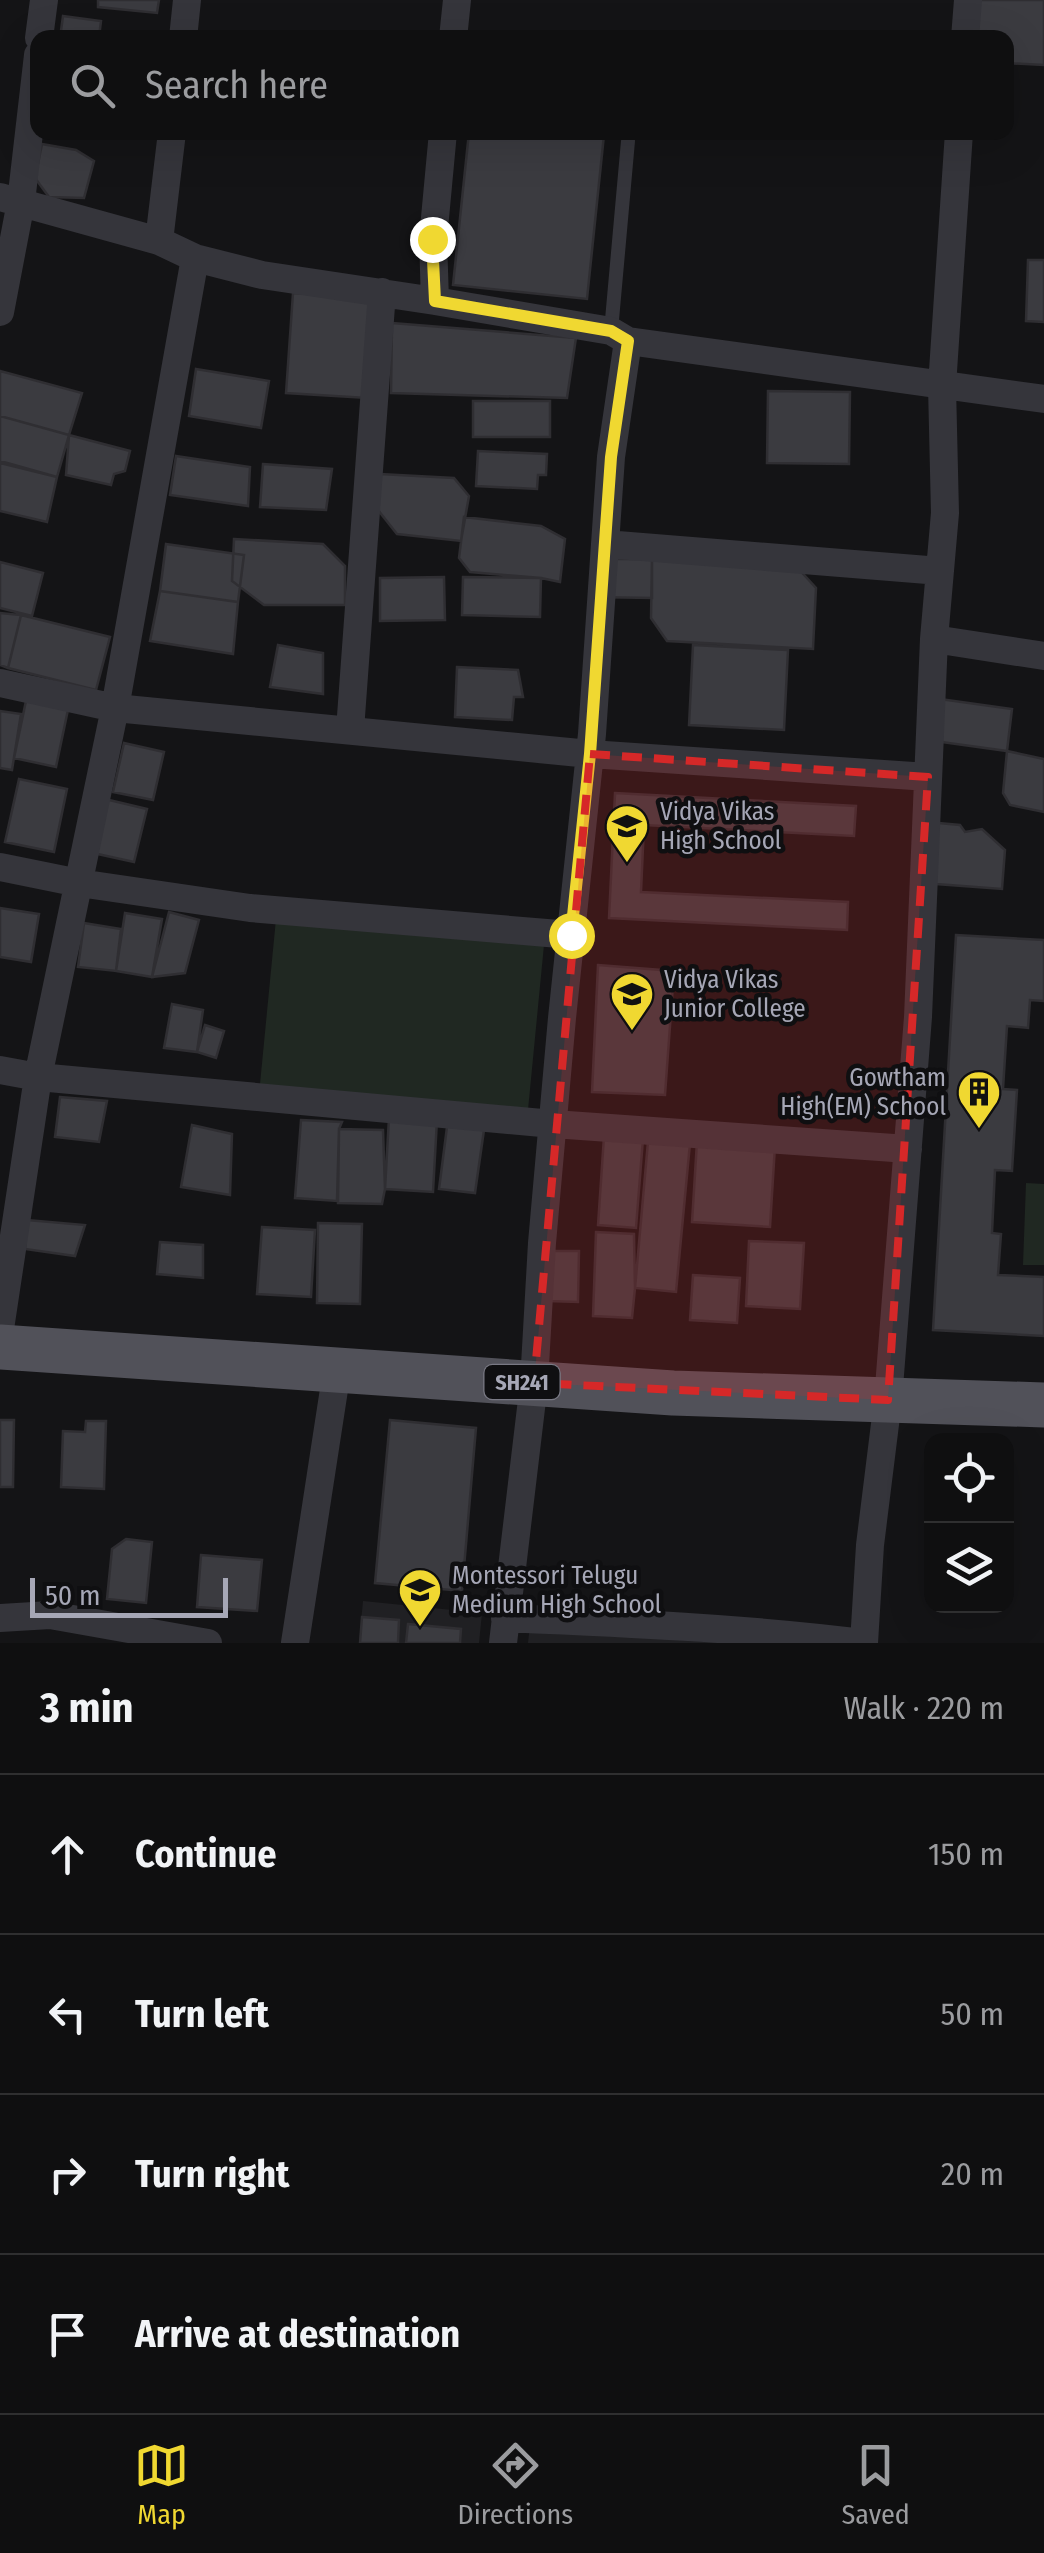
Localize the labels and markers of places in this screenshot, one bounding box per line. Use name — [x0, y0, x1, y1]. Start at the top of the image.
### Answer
place label: Vidya Vikas High School — [660, 797, 782, 856]
school or university icon: Vidya Vikas High School — [604, 803, 650, 864]
place label: Vidya Vikas Junior College — [664, 965, 806, 1024]
school or university icon: Vidya Vikas Junior College — [609, 971, 655, 1032]
place label: Gowtham High(EM) School — [780, 1063, 946, 1122]
building icon: Gowtham High(EM) School — [956, 1069, 1002, 1130]
place label: Montessori Telugu Medium High School — [452, 1561, 662, 1620]
school or university icon: Montessori Telugu Medium High School — [397, 1567, 443, 1628]

